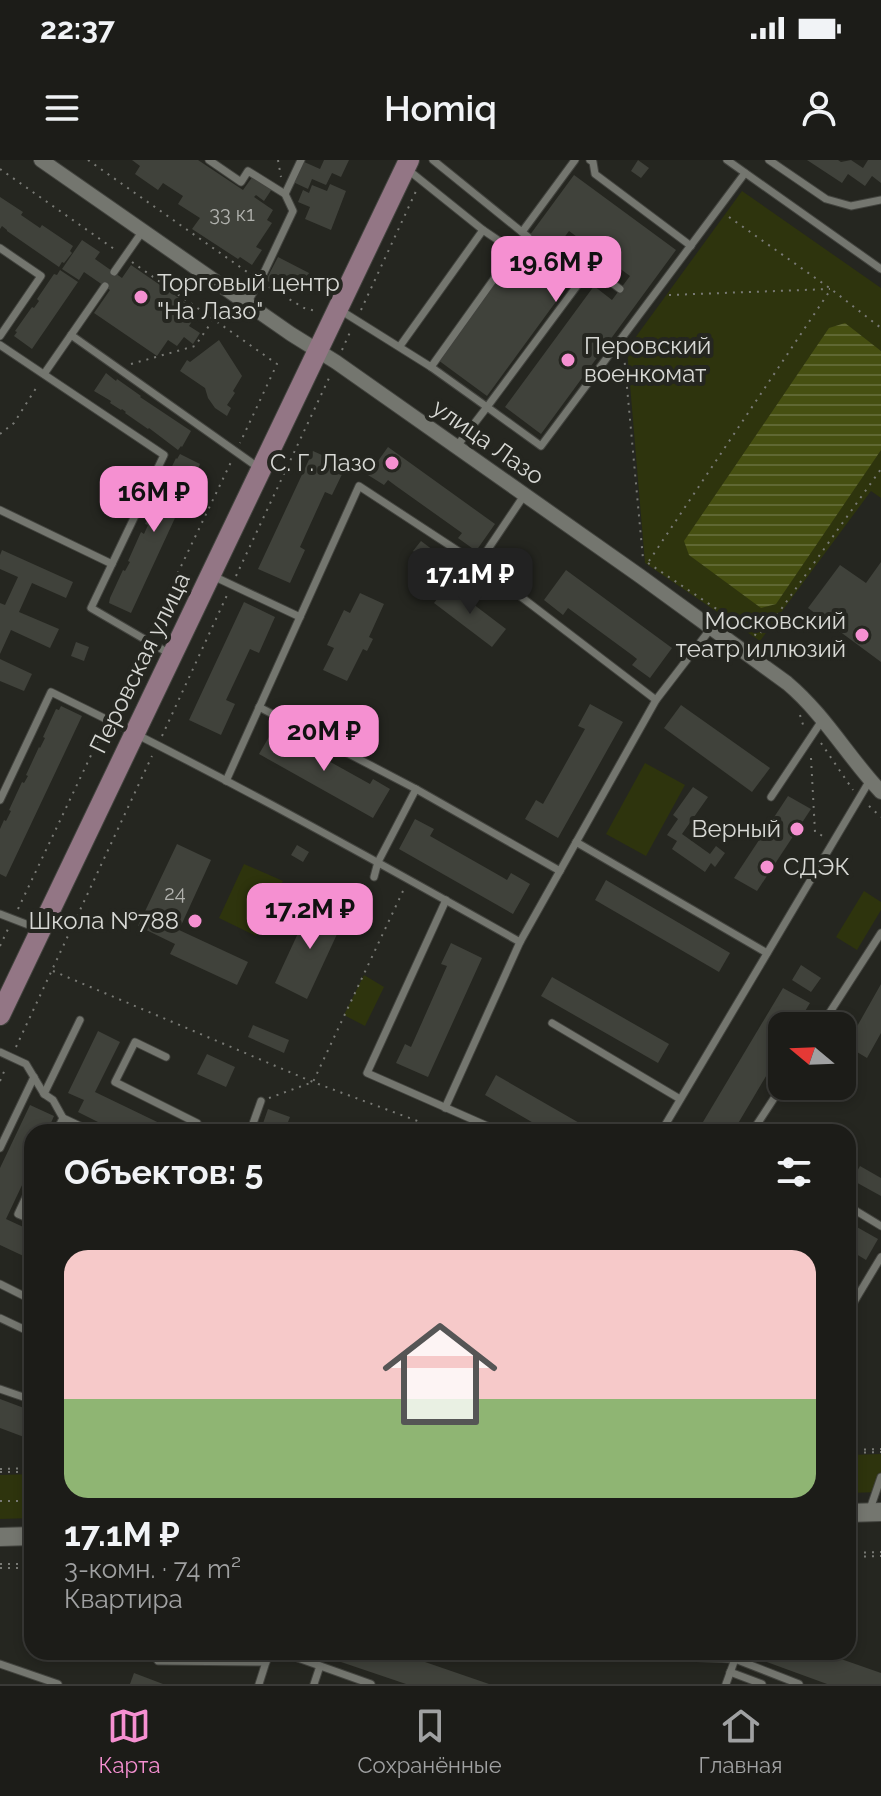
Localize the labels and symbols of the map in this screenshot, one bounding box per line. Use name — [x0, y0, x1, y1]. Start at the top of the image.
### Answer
house number: 33 к1 — [209, 202, 255, 226]
pin: 19.6M ₽ — [482, 236, 630, 304]
place label: Торговый центр "На Лазо" — [157, 268, 340, 325]
marker: Торговый центр "На Лазо" — [132, 288, 150, 306]
place label: Перовский военкомат — [584, 331, 711, 388]
marker: Перовский военкомат — [559, 351, 577, 369]
street label: улица Лазо — [427, 392, 550, 491]
place label: С. Г. Лазо — [270, 448, 376, 477]
marker: С. Г. Лазо — [383, 454, 401, 472]
pin: 16M ₽ — [98, 466, 210, 534]
pin: 17.1M ₽ — [396, 548, 544, 616]
street label: Перовская улица — [83, 568, 196, 758]
place label: Московский театр иллюзий — [675, 606, 846, 663]
marker: Московский театр иллюзий — [853, 626, 871, 644]
pin: 20M ₽ — [268, 705, 380, 773]
place label: Верный — [692, 814, 781, 843]
marker: Верный — [788, 820, 806, 838]
place label: СДЭК — [783, 852, 850, 881]
marker: СДЭК — [758, 858, 776, 876]
house number: 24 — [164, 881, 186, 905]
pin: 17.2M ₽ — [236, 883, 384, 951]
place label: Школа №788 — [29, 906, 179, 935]
marker: Школа №788 — [186, 912, 204, 930]
north arrow — [768, 1012, 856, 1100]

